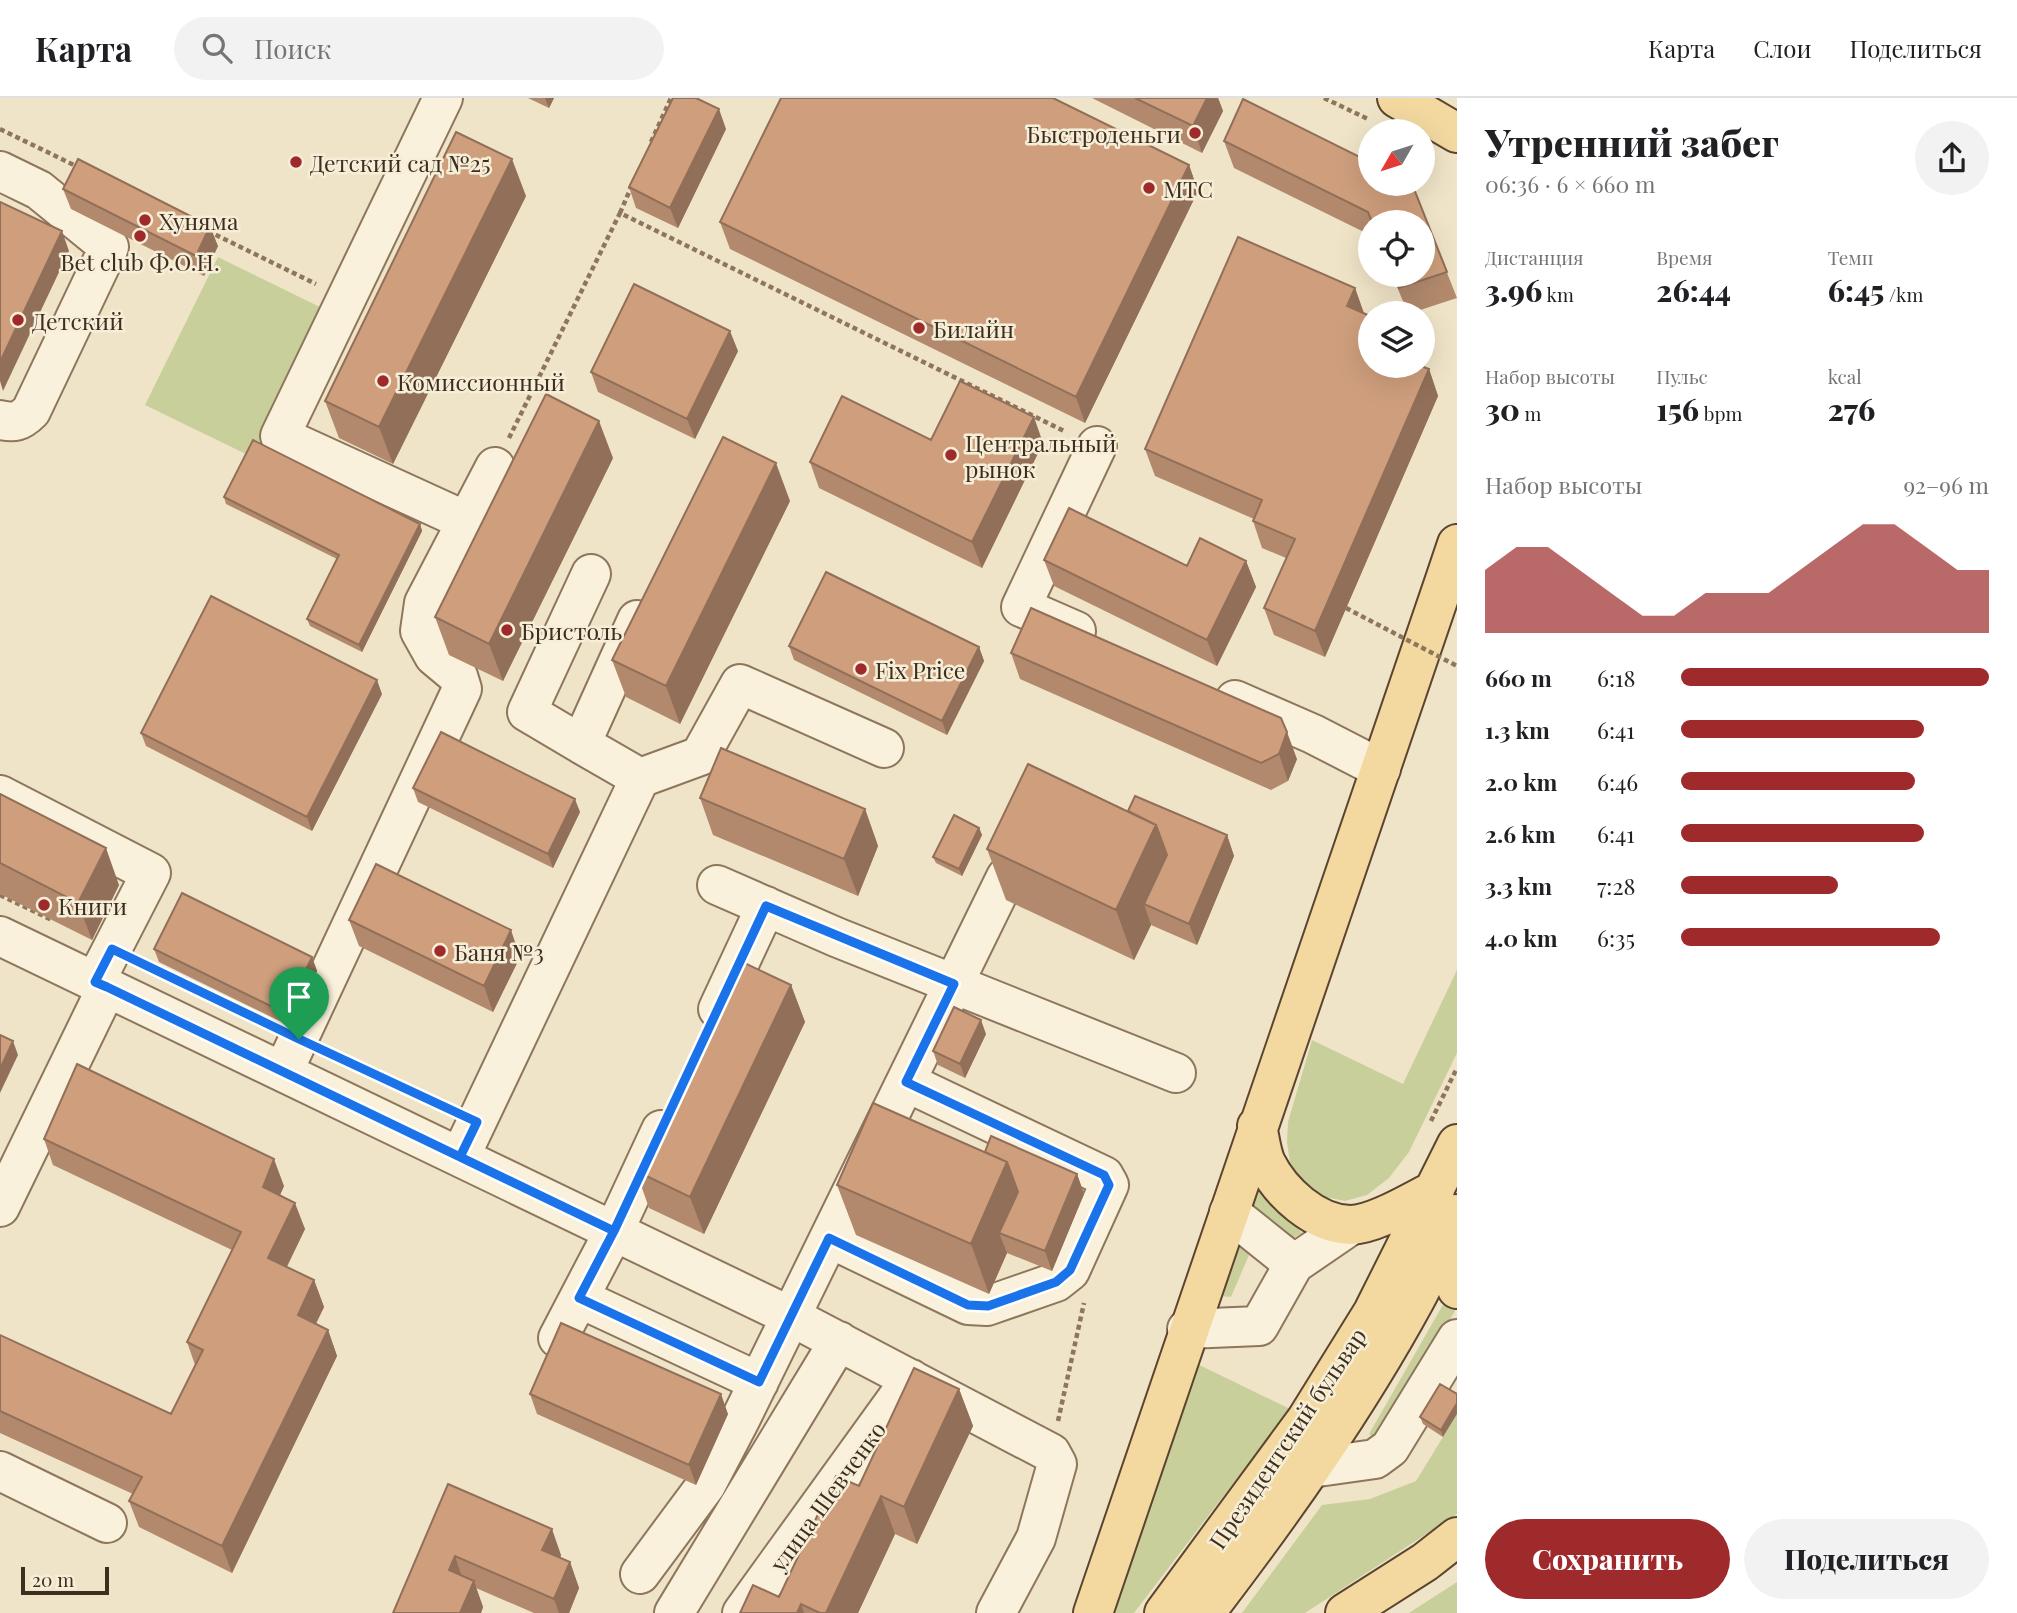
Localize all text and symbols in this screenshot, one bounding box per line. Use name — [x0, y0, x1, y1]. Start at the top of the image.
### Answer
search box — [174, 17, 664, 80]
text: Карта — [35, 26, 132, 70]
icon: search — [198, 29, 236, 67]
text: Поиск — [254, 31, 331, 66]
text: Карта — [1648, 32, 1715, 64]
text: Слои — [1753, 32, 1812, 64]
text: Поделиться — [1850, 32, 1982, 64]
text: Утренний забег — [1485, 116, 1779, 167]
place label: Быстроденьги — [1027, 118, 1181, 149]
north arrow — [1358, 119, 1435, 196]
map controls — [1358, 119, 1435, 378]
button: share — [1915, 121, 1989, 195]
marker: Быстроденьги — [1187, 125, 1203, 141]
place label: Детский сад №25 — [310, 147, 491, 178]
marker: Детский сад №25 — [288, 154, 304, 170]
text: 06:36 · 6 × 660 m — [1485, 168, 1655, 199]
place label: МТС — [1163, 173, 1213, 204]
marker: МТС — [1141, 180, 1157, 196]
place label: Хуняма — [159, 205, 239, 236]
button: locate — [1358, 210, 1435, 287]
marker: Хуняма — [137, 212, 153, 228]
marker: Bet club Ф.О.Н. — [132, 228, 148, 244]
text: Дистанция — [1485, 244, 1583, 270]
text: Время — [1656, 244, 1712, 270]
text: Темп — [1828, 244, 1873, 270]
place label: Bet club Ф.О.Н. — [60, 246, 220, 277]
text: 3.96 — [1485, 270, 1542, 310]
text: 26:44 — [1656, 270, 1731, 310]
text: 6:45 — [1828, 270, 1884, 310]
text: km — [1542, 281, 1574, 307]
text: /km — [1884, 281, 1923, 307]
button: layers — [1358, 301, 1435, 378]
place label: Детский — [32, 305, 124, 336]
marker: Детский — [10, 312, 26, 328]
place label: Билайн — [933, 313, 1014, 344]
marker: Билайн — [911, 320, 927, 336]
text: Набор высоты — [1485, 363, 1615, 389]
text: Пульс — [1656, 363, 1708, 389]
text: kcal — [1828, 363, 1862, 389]
place label: Комиссионный — [397, 366, 565, 397]
marker: Комиссионный — [375, 373, 391, 389]
text: 30 — [1485, 389, 1520, 429]
text: 156 — [1656, 389, 1699, 429]
text: 276 — [1828, 389, 1875, 429]
text: m — [1520, 400, 1541, 426]
text: bpm — [1699, 400, 1742, 426]
place label: Центральный рынок — [965, 427, 1116, 484]
marker: Центральный рынок — [943, 447, 959, 463]
text: Набор высоты — [1485, 469, 1642, 500]
text: 92–96 m — [1903, 469, 1989, 500]
place label: Бристоль — [521, 615, 622, 646]
marker: Бристоль — [499, 622, 515, 638]
place label: Fix Price — [875, 654, 965, 685]
marker: Fix Price — [853, 661, 869, 677]
text: 660 m — [1485, 662, 1552, 693]
text: 6:18 — [1597, 662, 1635, 693]
text: 1.3 km — [1485, 714, 1550, 745]
text: 6:41 — [1597, 714, 1635, 745]
text: 2.0 km — [1485, 766, 1557, 797]
text: 6:46 — [1597, 766, 1638, 797]
text: 2.6 km — [1485, 818, 1556, 849]
text: 6:41 — [1597, 818, 1635, 849]
text: 3.3 km — [1485, 870, 1552, 901]
text: 7:28 — [1597, 870, 1635, 901]
place label: Книги — [58, 890, 127, 921]
marker: Книги — [36, 897, 52, 913]
text: 4.0 km — [1485, 922, 1558, 953]
text: 6:35 — [1597, 922, 1635, 953]
place label: Баня №3 — [454, 936, 544, 967]
marker: Баня №3 — [432, 943, 448, 959]
pin — [269, 967, 329, 1039]
icon: arrive — [280, 978, 318, 1016]
street label: Президентский бульвар — [1201, 1321, 1373, 1555]
street label: улица Шевченко — [761, 1415, 892, 1578]
button: Сохранить — [1485, 1519, 1730, 1599]
button: Поделиться — [1744, 1519, 1989, 1599]
scale bar — [21, 1564, 108, 1596]
text: 20 m — [32, 1566, 74, 1592]

